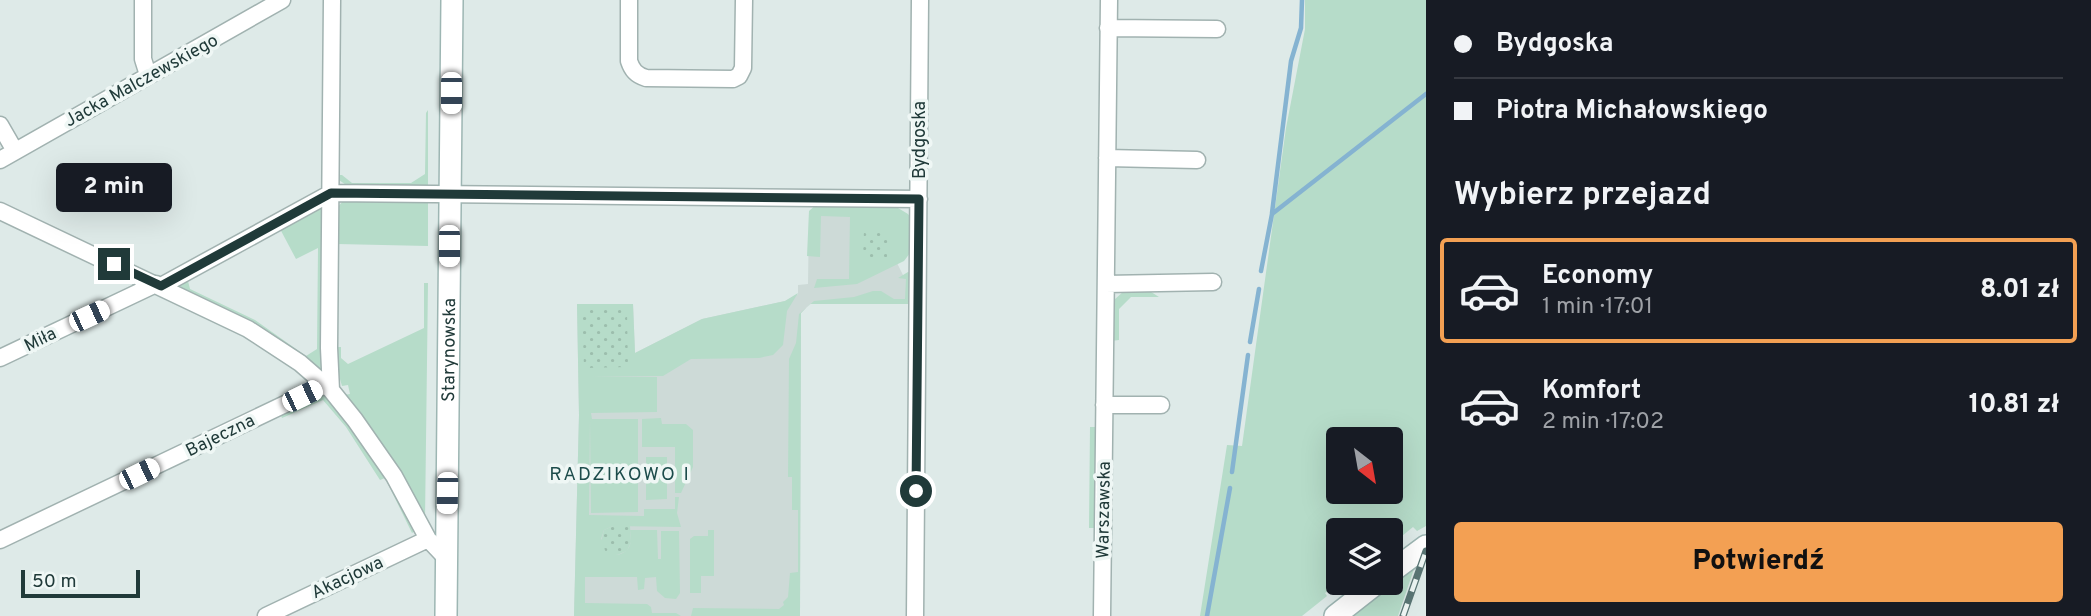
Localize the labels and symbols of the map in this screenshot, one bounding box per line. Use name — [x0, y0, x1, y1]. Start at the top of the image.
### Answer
street label: Jacka Malczewskiego — [61, 30, 223, 133]
car — [441, 72, 462, 114]
street label: Bydgoska — [909, 101, 932, 179]
callout: 2 min — [56, 162, 172, 212]
car — [439, 225, 460, 267]
route end — [98, 248, 130, 280]
car — [66, 298, 113, 334]
street label: Starynowska — [438, 298, 462, 402]
street label: Miła — [21, 323, 61, 358]
car — [279, 377, 326, 415]
street label: Bajeczna — [182, 410, 259, 463]
north arrow — [1326, 427, 1404, 504]
car — [116, 455, 163, 493]
street label: Warszawska — [1092, 461, 1117, 559]
district label: RADZIKOWO I — [549, 463, 691, 487]
car — [437, 472, 458, 514]
route start — [900, 475, 932, 507]
street label: Akacjowa — [308, 552, 387, 605]
scale bar — [21, 567, 140, 599]

